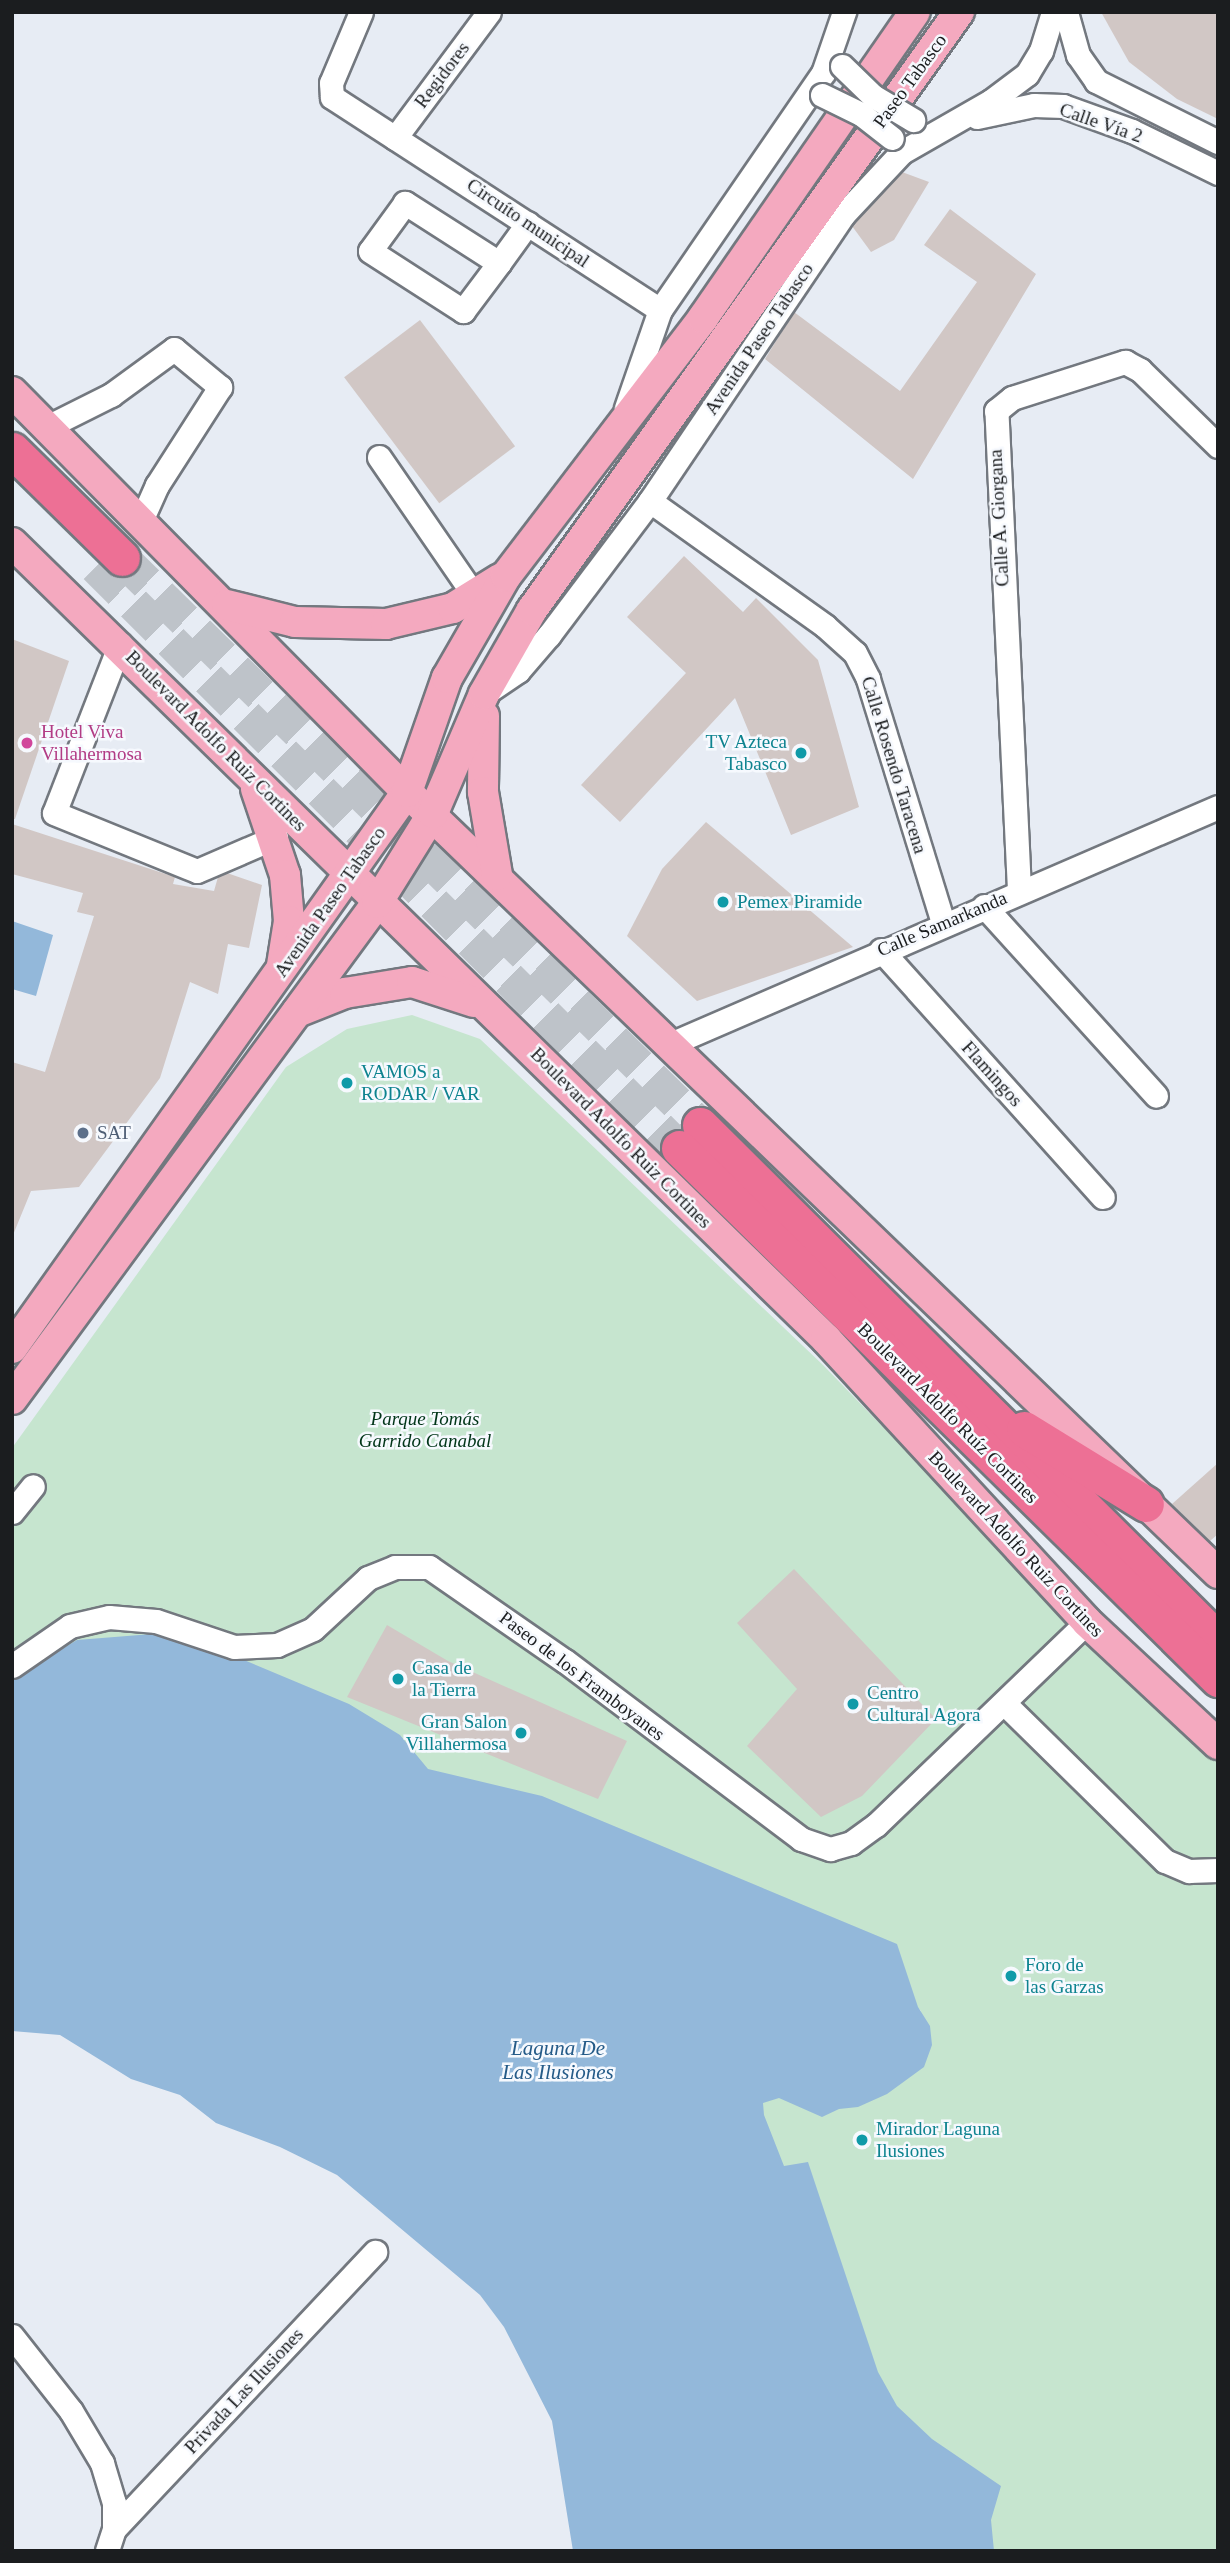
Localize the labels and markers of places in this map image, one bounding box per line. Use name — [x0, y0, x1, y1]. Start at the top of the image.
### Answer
place label: Hotel Viva Villahermosa — [41, 721, 142, 765]
place label: TV Azteca Tabasco — [704, 731, 787, 775]
marker: Hotel Viva Villahermosa — [19, 735, 35, 751]
marker: TV Azteca Tabasco — [793, 745, 809, 761]
place label: Pemex Piramide — [737, 891, 862, 913]
marker: Pemex Piramide — [715, 894, 731, 910]
place label: VAMOS a RODAR / VAR — [361, 1061, 480, 1105]
marker: VAMOS a RODAR / VAR — [339, 1075, 355, 1091]
place label: SAT — [97, 1122, 131, 1144]
marker: SAT — [75, 1125, 91, 1141]
place label: Casa de la Tierra — [412, 1657, 476, 1701]
marker: Casa de la Tierra — [390, 1671, 406, 1687]
place label: Centro Cultural Agora — [867, 1682, 982, 1726]
marker: Centro Cultural Agora — [845, 1696, 861, 1712]
place label: Gran Salon Villahermosa — [406, 1711, 507, 1755]
marker: Gran Salon Villahermosa — [513, 1725, 529, 1741]
place label: Foro de las Garzas — [1025, 1954, 1104, 1998]
marker: Foro de las Garzas — [1003, 1968, 1019, 1984]
place label: Mirador Laguna Ilusiones — [876, 2118, 1000, 2162]
marker: Mirador Laguna Ilusiones — [854, 2132, 870, 2148]

